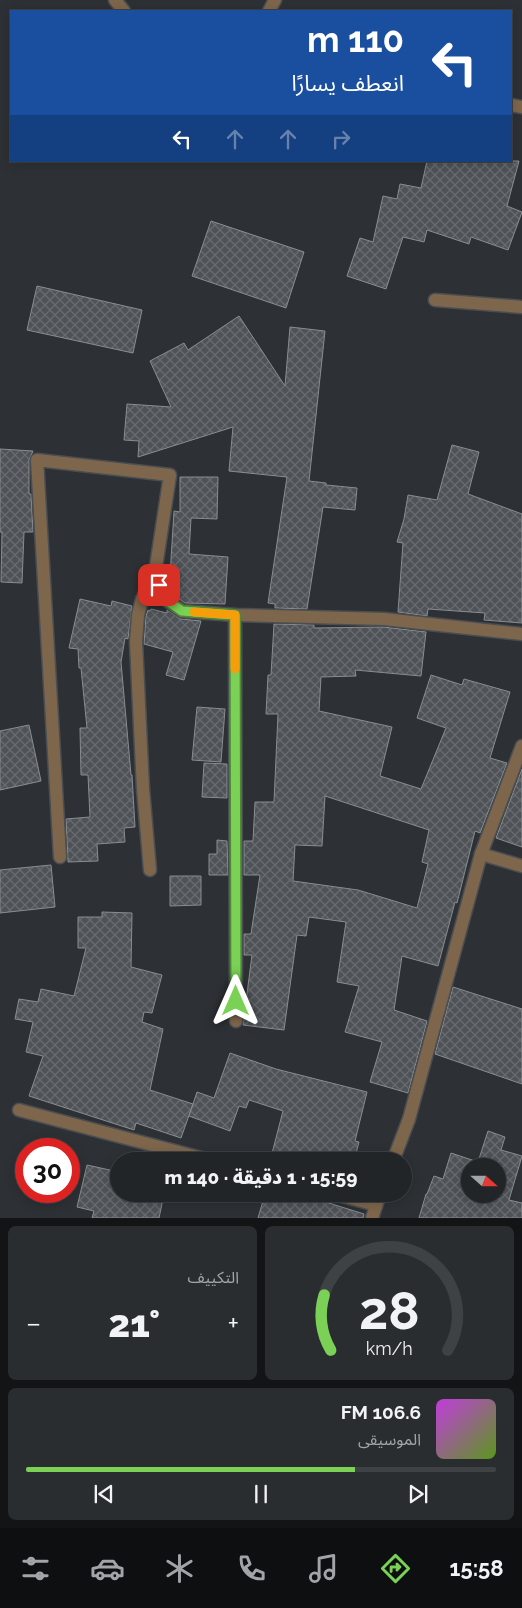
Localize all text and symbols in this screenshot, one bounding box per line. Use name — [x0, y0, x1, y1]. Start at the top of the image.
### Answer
text: 110 m — [307, 19, 404, 60]
icon: left — [422, 30, 487, 95]
text: انعطف يسارًا — [292, 70, 404, 96]
icon: left — [168, 125, 196, 153]
icon: ahead — [221, 125, 249, 153]
icon: ahead — [274, 125, 302, 153]
icon: right — [327, 125, 355, 153]
pin — [138, 564, 180, 606]
icon: arrive — [145, 571, 173, 599]
position arrow — [209, 974, 261, 1026]
speed limit sign: 30 — [15, 1138, 80, 1203]
north arrow — [461, 1158, 506, 1202]
map controls — [461, 1158, 506, 1203]
text: 15:59 · 1 دقيقة · 140 m — [165, 1166, 357, 1188]
text: التكييف — [187, 1268, 239, 1287]
text: 28 — [359, 1280, 420, 1341]
text: 21° — [108, 1301, 160, 1346]
text: − — [26, 1307, 41, 1340]
text: + — [227, 1307, 239, 1340]
text: km/h — [366, 1338, 413, 1359]
text: 106.6 FM — [341, 1401, 421, 1423]
text: الموسيقى — [358, 1430, 421, 1449]
icon: previous — [90, 1480, 118, 1508]
icon: pause — [247, 1480, 275, 1508]
icon: next — [404, 1480, 432, 1508]
icon: filters — [18, 1551, 53, 1586]
icon: car — [90, 1551, 125, 1586]
icon: climate — [162, 1551, 197, 1586]
icon: phone — [234, 1551, 269, 1586]
icon: music — [306, 1551, 341, 1586]
icon: directions — [378, 1551, 413, 1586]
text: 15:58 — [450, 1555, 504, 1581]

